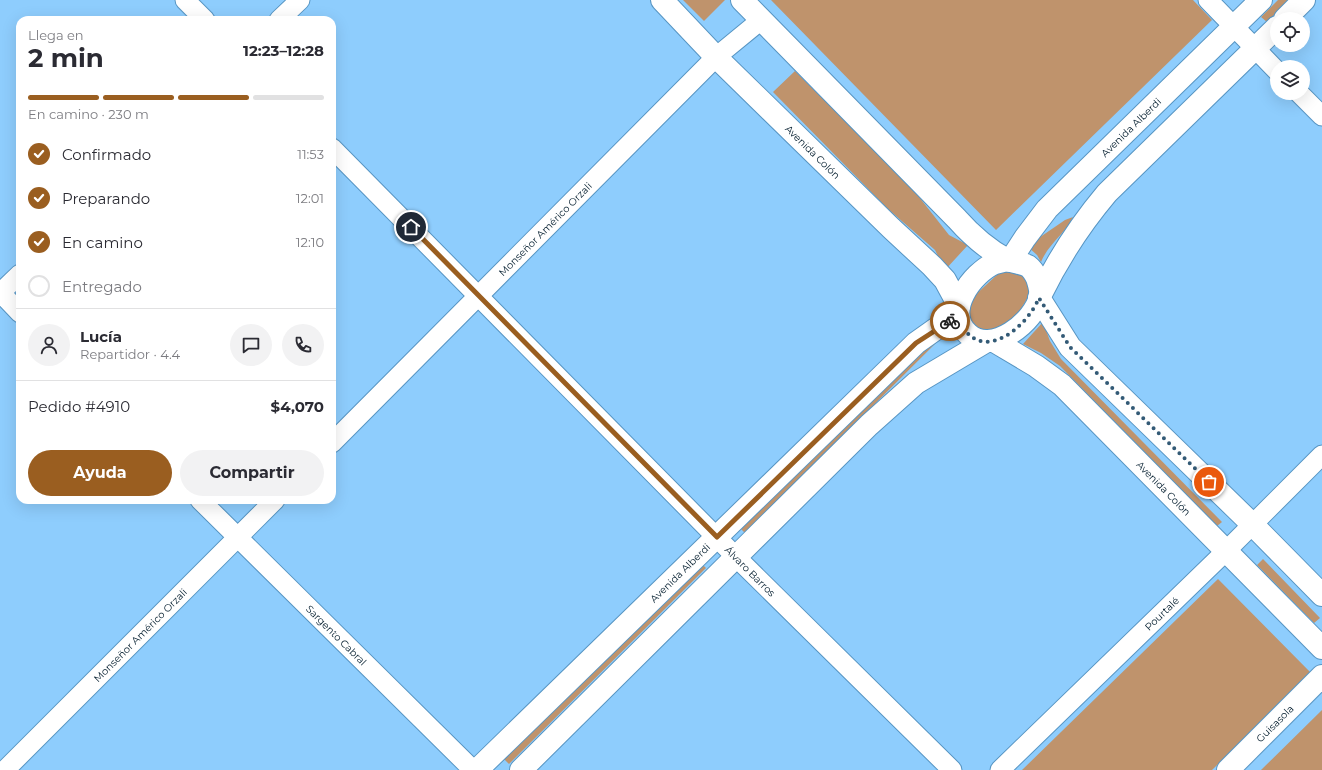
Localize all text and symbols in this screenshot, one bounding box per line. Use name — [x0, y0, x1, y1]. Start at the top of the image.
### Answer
map controls — [1270, 12, 1310, 100]
button: locate — [1270, 12, 1310, 52]
text: Llega en — [28, 27, 84, 43]
text: 12:23–12:28 — [243, 41, 324, 60]
text: 2 min — [28, 42, 104, 74]
button: layers — [1270, 60, 1310, 100]
street label: Avenida Alberdi — [1098, 95, 1164, 159]
text: En camino · 230 m — [28, 106, 149, 122]
street label: Avenida Colón — [783, 122, 843, 181]
icon: check — [28, 143, 50, 165]
text: Confirmado — [62, 145, 151, 164]
text: 11:53 — [297, 146, 324, 162]
street label: Monseñor Américo Orzali — [496, 179, 594, 279]
icon: check — [28, 187, 50, 209]
text: Preparando — [62, 189, 150, 208]
text: 12:01 — [296, 190, 324, 206]
pin — [394, 210, 428, 244]
icon: home — [400, 216, 422, 238]
icon: check — [28, 231, 50, 253]
text: En camino — [62, 233, 143, 252]
text: 12:10 — [296, 234, 324, 250]
text: Entregado — [62, 277, 142, 296]
courier — [930, 301, 970, 341]
icon: bike — [939, 310, 961, 332]
button: person — [28, 324, 70, 366]
button: chat — [230, 324, 272, 366]
button: phone — [282, 324, 324, 366]
text: Lucía — [80, 327, 122, 346]
text: Repartidor · 4.4 — [80, 346, 180, 362]
text: Pedido #4910 — [28, 397, 130, 416]
text: $4,070 — [271, 397, 324, 416]
button: Ayuda — [28, 450, 172, 496]
button: Compartir — [180, 450, 324, 496]
street label: Avenida Colón — [1134, 458, 1194, 518]
pin — [1192, 465, 1226, 499]
icon: bag — [1198, 471, 1220, 493]
street label: Avenida Alberdi — [647, 540, 713, 605]
street label: Álvaro Barros — [722, 543, 779, 599]
street label: Monseñor Américo Orzali — [91, 585, 190, 684]
street label: Pourtalé — [1142, 594, 1181, 633]
street label: Sargento Cabral — [303, 602, 370, 668]
street label: Guisasola — [1253, 702, 1296, 745]

